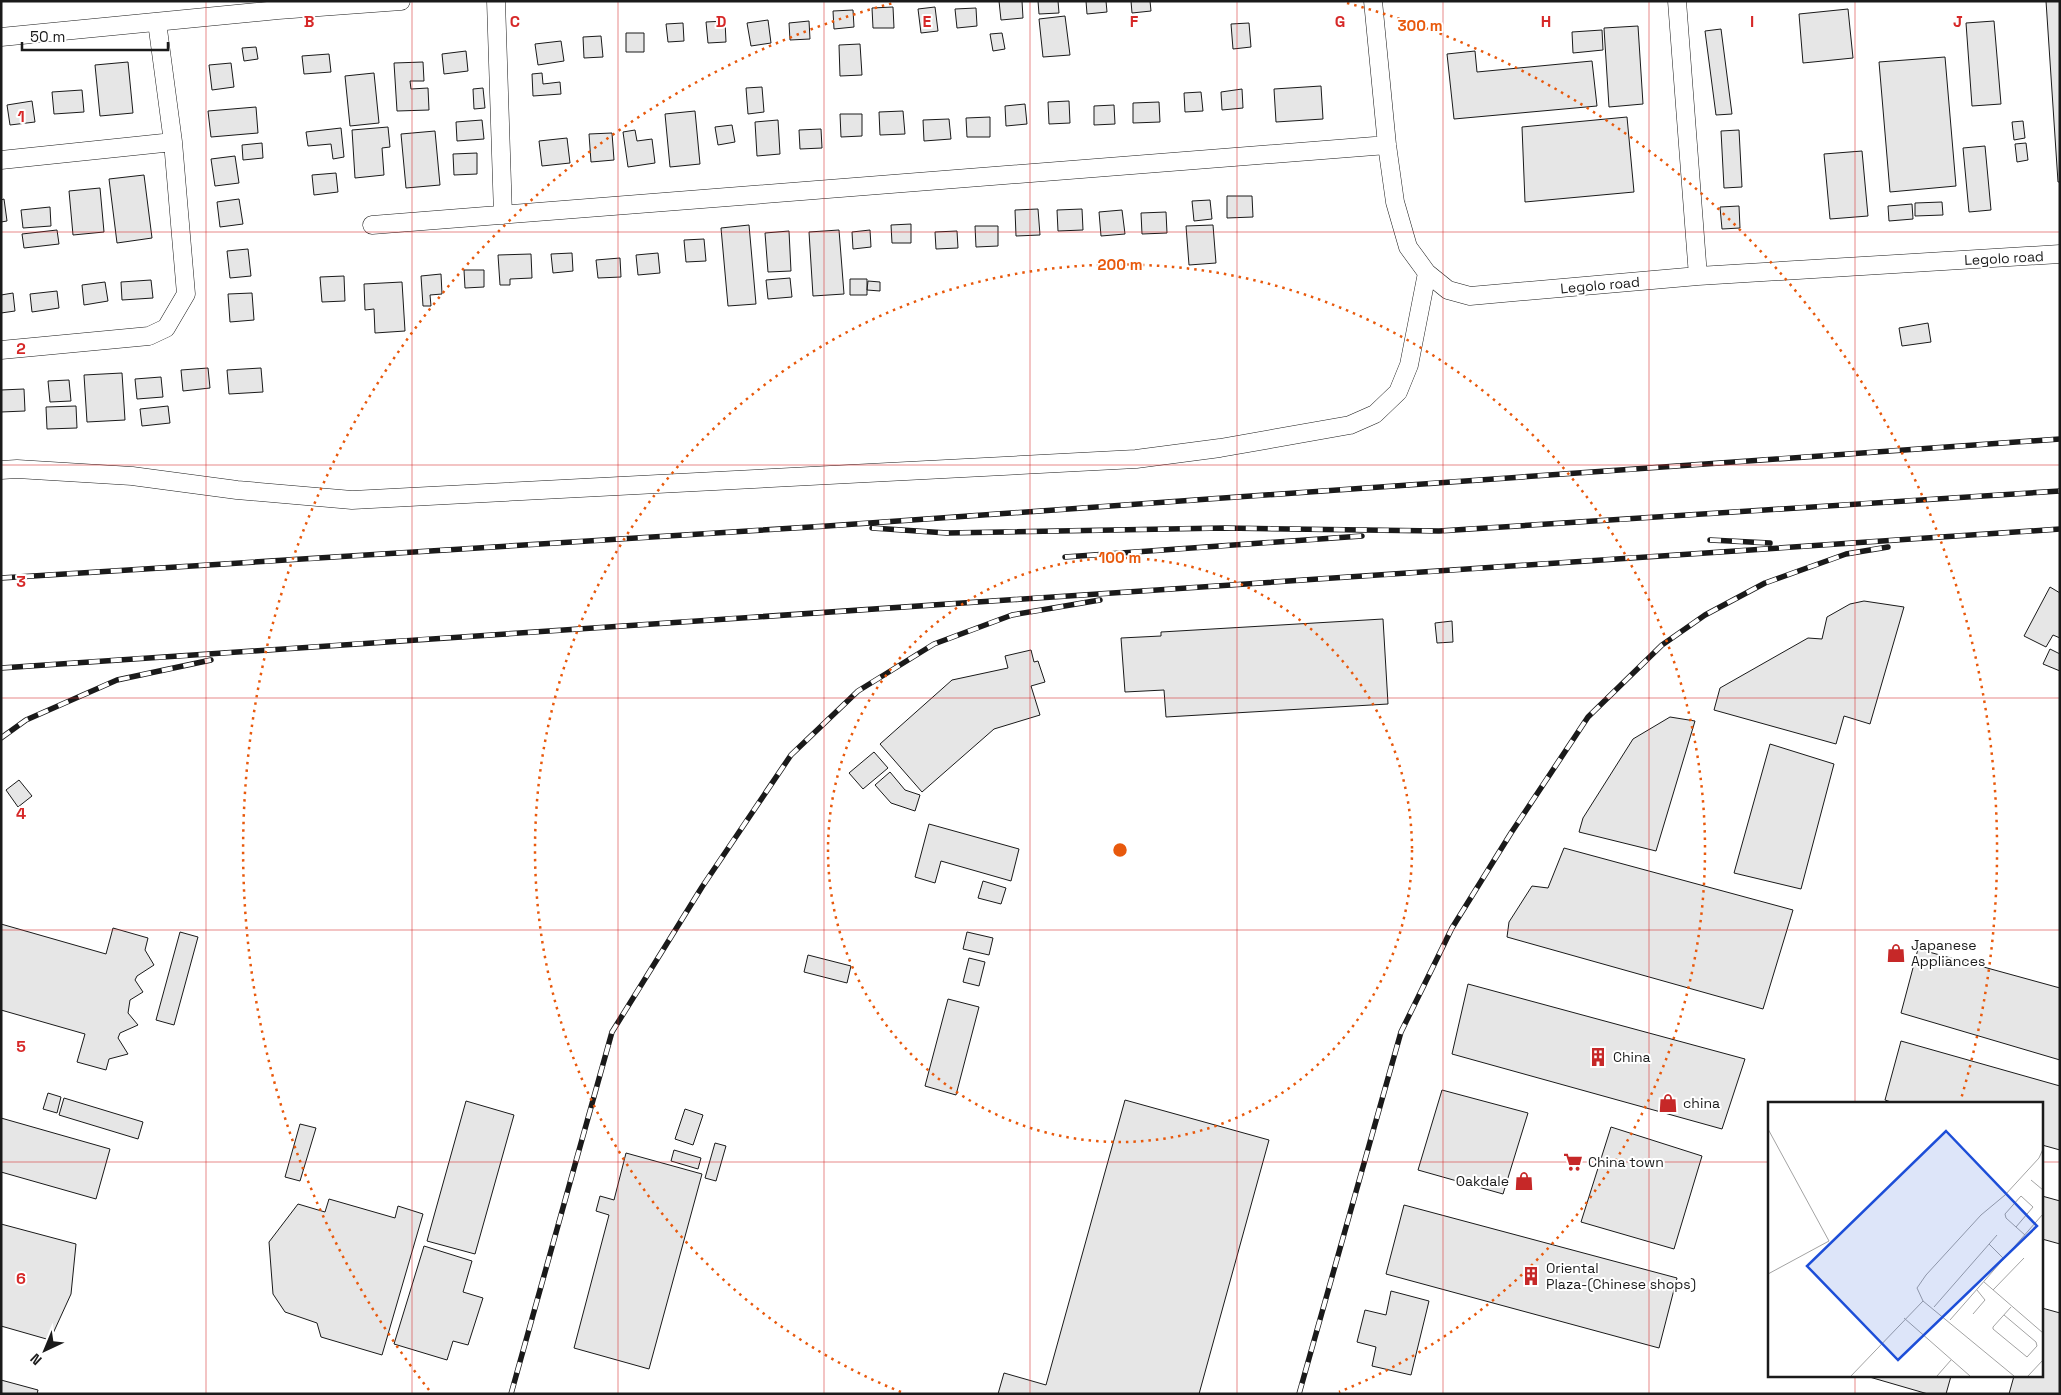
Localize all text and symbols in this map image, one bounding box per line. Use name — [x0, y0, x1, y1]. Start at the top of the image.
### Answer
text: B — [304, 11, 314, 32]
text: C — [510, 11, 520, 32]
text: D — [716, 11, 726, 32]
text: E — [923, 11, 932, 32]
text: F — [1130, 11, 1139, 32]
text: G — [1335, 11, 1345, 32]
text: H — [1541, 11, 1551, 32]
text: I — [1750, 11, 1754, 32]
text: J — [1953, 11, 1963, 32]
text: 300 m — [1397, 16, 1443, 35]
scale bar — [22, 20, 169, 52]
text: 50 m — [30, 27, 65, 46]
text: 1 — [17, 106, 25, 127]
street label: Legolo road — [1964, 247, 2044, 269]
text: 200 m — [1098, 255, 1142, 274]
street label: Legolo road — [1559, 273, 1641, 297]
text: 2 — [16, 338, 26, 359]
text: 100 m — [1099, 548, 1141, 567]
text: 3 — [16, 571, 26, 592]
text: 4 — [16, 803, 26, 824]
centre of rings — [1111, 841, 1129, 859]
place label: Japanese Appliances — [1911, 936, 1985, 970]
shop icon: Japanese Appliances — [1885, 942, 1907, 964]
text: 5 — [16, 1036, 26, 1057]
building icon: China — [1587, 1046, 1609, 1068]
place label: China — [1613, 1048, 1651, 1066]
shop icon: china — [1657, 1092, 1679, 1114]
place label: china — [1683, 1094, 1720, 1112]
inset map — [1768, 1102, 2044, 1378]
supermarket icon: China town — [1562, 1151, 1584, 1173]
place label: China town — [1588, 1153, 1664, 1171]
shop icon: Oakdale — [1513, 1170, 1535, 1192]
place label: Oakdale — [1456, 1172, 1509, 1190]
place label: Oriental Plaza-(Chinese shops) — [1546, 1259, 1696, 1293]
building icon: Oriental Plaza-(Chinese shops) — [1520, 1265, 1542, 1287]
text: 6 — [16, 1268, 26, 1289]
north arrow — [20, 1325, 70, 1375]
text: N — [26, 1350, 46, 1369]

